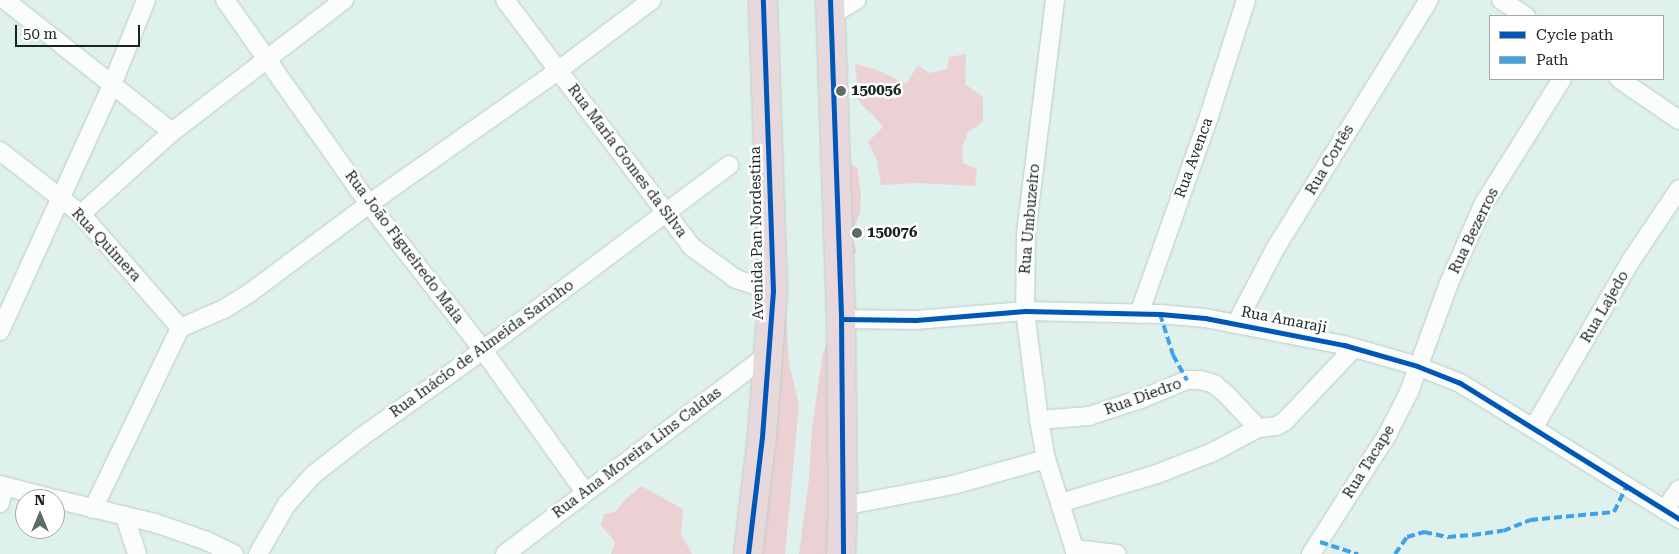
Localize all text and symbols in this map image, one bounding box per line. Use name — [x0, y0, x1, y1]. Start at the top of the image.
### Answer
scale bar — [18, 15, 142, 47]
legend — [1489, 15, 1664, 80]
text: 50 m — [23, 25, 57, 43]
text: Cycle path — [1536, 26, 1613, 44]
text: Path — [1536, 51, 1569, 69]
street label: Rua Maria Gomes da Silva — [563, 81, 691, 241]
place label: 150056 — [851, 82, 901, 100]
marker: 150056 — [835, 85, 847, 97]
street label: Rua Avenca — [1171, 115, 1217, 201]
street label: Rua Cortês — [1302, 122, 1358, 198]
street label: Avenida Pan Nordestina — [746, 146, 768, 320]
street label: Rua Umbuzeiro — [1016, 163, 1044, 275]
street label: Rua João Figueiredo Maia — [341, 167, 467, 327]
street label: Rua Bezerros — [1445, 185, 1503, 277]
street label: Rua Quimera — [68, 205, 144, 285]
place label: 150076 — [867, 224, 917, 242]
marker: 150076 — [851, 227, 863, 239]
street label: Rua Lajedo — [1577, 268, 1633, 346]
street label: Rua Inácio de Almeida Sarinho — [387, 276, 577, 422]
street label: Rua Amaraji — [1240, 303, 1328, 337]
street label: Rua Diedro — [1102, 375, 1184, 419]
street label: Rua Ana Moreira Lins Caldas — [549, 384, 725, 522]
street label: Rua Tacape — [1339, 422, 1399, 502]
north arrow — [15, 489, 65, 539]
text: N — [35, 492, 45, 508]

